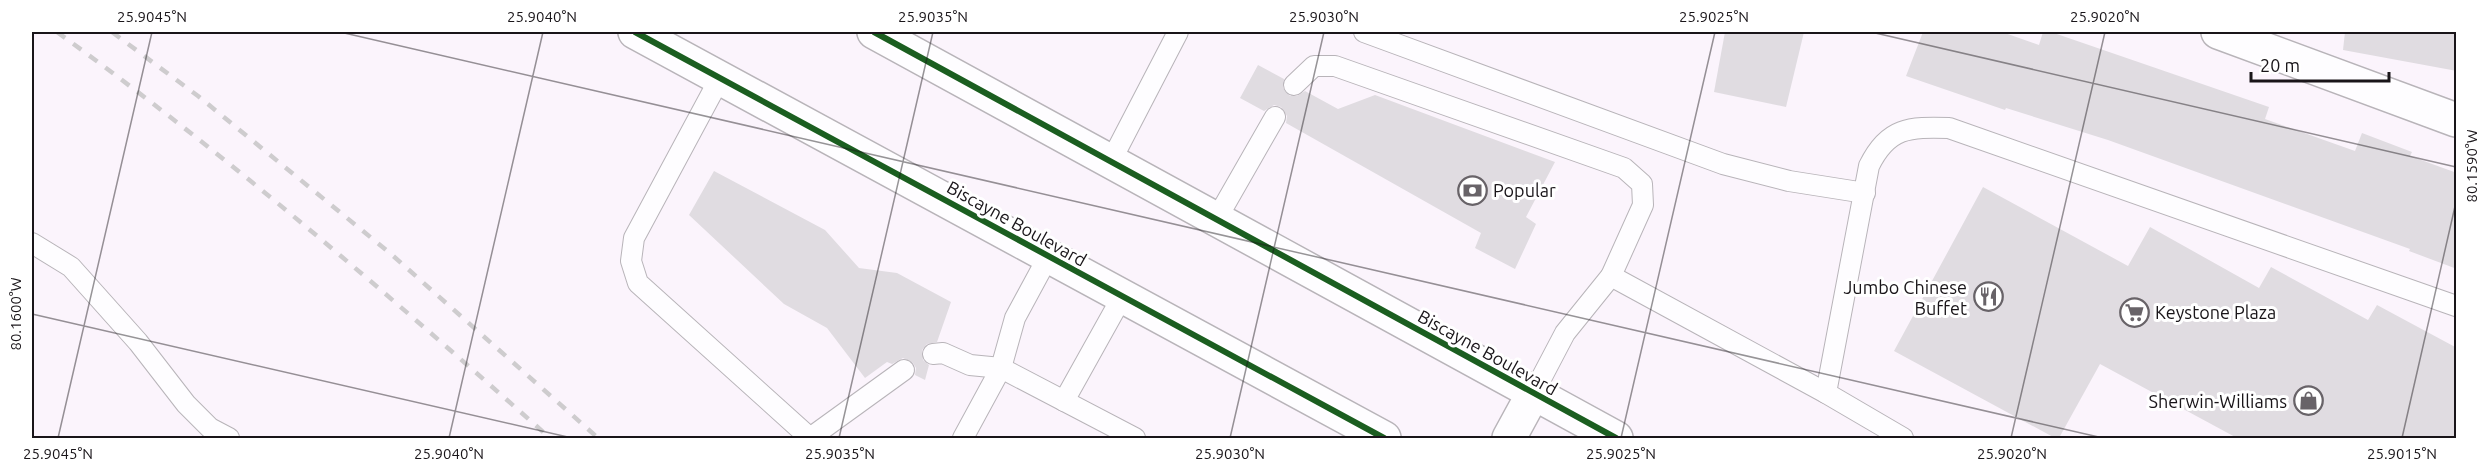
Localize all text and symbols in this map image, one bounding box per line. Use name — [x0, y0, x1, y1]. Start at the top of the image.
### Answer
text: 25.9045°N — [117, 8, 187, 25]
text: 25.9040°N — [507, 8, 577, 25]
text: 25.9035°N — [898, 8, 968, 25]
text: 25.9030°N — [1289, 8, 1359, 25]
text: 25.9025°N — [1679, 8, 1749, 25]
text: 25.9020°N — [2070, 8, 2140, 25]
scale bar — [2251, 45, 2389, 83]
text: 20 m — [2260, 55, 2300, 75]
text: 80.1590°W — [2463, 129, 2480, 203]
bank icon: Popular — [1456, 174, 1488, 206]
street label: Biscayne Boulevard — [944, 176, 1090, 270]
place label: Popular — [1493, 180, 1556, 200]
text: 80.1600°W — [7, 277, 24, 351]
place label: Jumbo Chinese Buffet — [1844, 277, 1967, 318]
restaurant icon: Jumbo Chinese Buffet — [1972, 281, 2004, 313]
supermarket icon: Keystone Plaza — [2118, 296, 2150, 328]
place label: Keystone Plaza — [2155, 302, 2276, 322]
street label: Biscayne Boulevard — [1415, 305, 1561, 399]
shop icon: Sherwin-Williams — [2292, 385, 2324, 417]
place label: Sherwin-Williams — [2149, 391, 2287, 411]
text: 25.9045°N — [23, 445, 93, 462]
text: 25.9040°N — [414, 445, 484, 462]
text: 25.9035°N — [805, 445, 875, 462]
text: 25.9030°N — [1195, 445, 1265, 462]
text: 25.9025°N — [1586, 445, 1656, 462]
text: 25.9020°N — [1977, 445, 2047, 462]
text: 25.9015°N — [2367, 445, 2437, 462]

